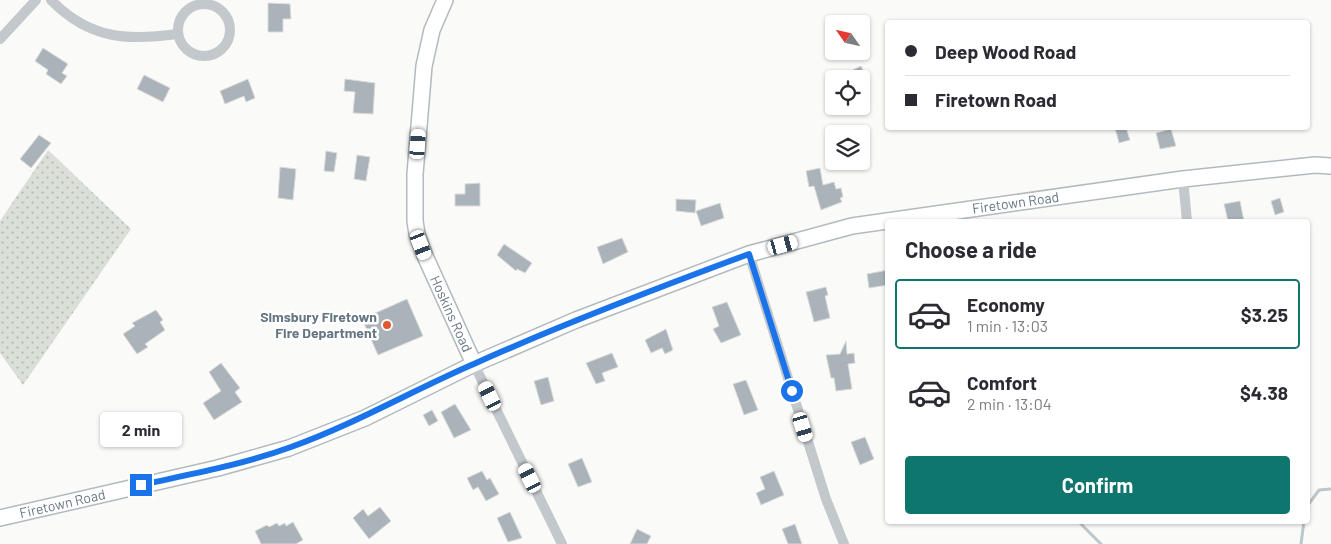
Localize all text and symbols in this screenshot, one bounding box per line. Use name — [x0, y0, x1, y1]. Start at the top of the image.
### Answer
north arrow — [825, 15, 870, 60]
map controls — [825, 15, 870, 170]
text: Deep Wood Road — [935, 40, 1076, 63]
button: locate — [825, 70, 870, 115]
text: Firetown Road — [935, 88, 1057, 111]
button: layers — [825, 125, 870, 170]
car — [409, 129, 426, 159]
street label: Firetown Road — [971, 188, 1060, 217]
car — [408, 228, 433, 262]
car — [766, 234, 799, 256]
text: Choose a ride — [905, 236, 1037, 262]
street label: Hoskins Road — [427, 273, 476, 355]
icon: car — [907, 292, 952, 337]
text: Economy — [967, 293, 1045, 316]
text: $3.25 — [1241, 303, 1288, 326]
place label: Simsbury Firetown Fire Department — [260, 308, 377, 341]
text: 1 min · 13:03 — [967, 316, 1048, 335]
marker: Simsbury Firetown Fire Department — [381, 319, 393, 331]
icon: car — [907, 370, 952, 415]
text: Comfort — [967, 371, 1037, 394]
car — [476, 379, 503, 413]
route start — [781, 380, 803, 402]
text: $4.38 — [1240, 381, 1288, 404]
text: 2 min · 13:04 — [967, 394, 1052, 413]
car — [791, 410, 814, 444]
callout: 2 min — [100, 412, 182, 448]
text: 2 min — [122, 420, 160, 439]
button: Confirm — [905, 456, 1290, 514]
car — [516, 461, 543, 495]
route end — [130, 474, 152, 496]
street label: Firetown Road — [18, 485, 107, 521]

